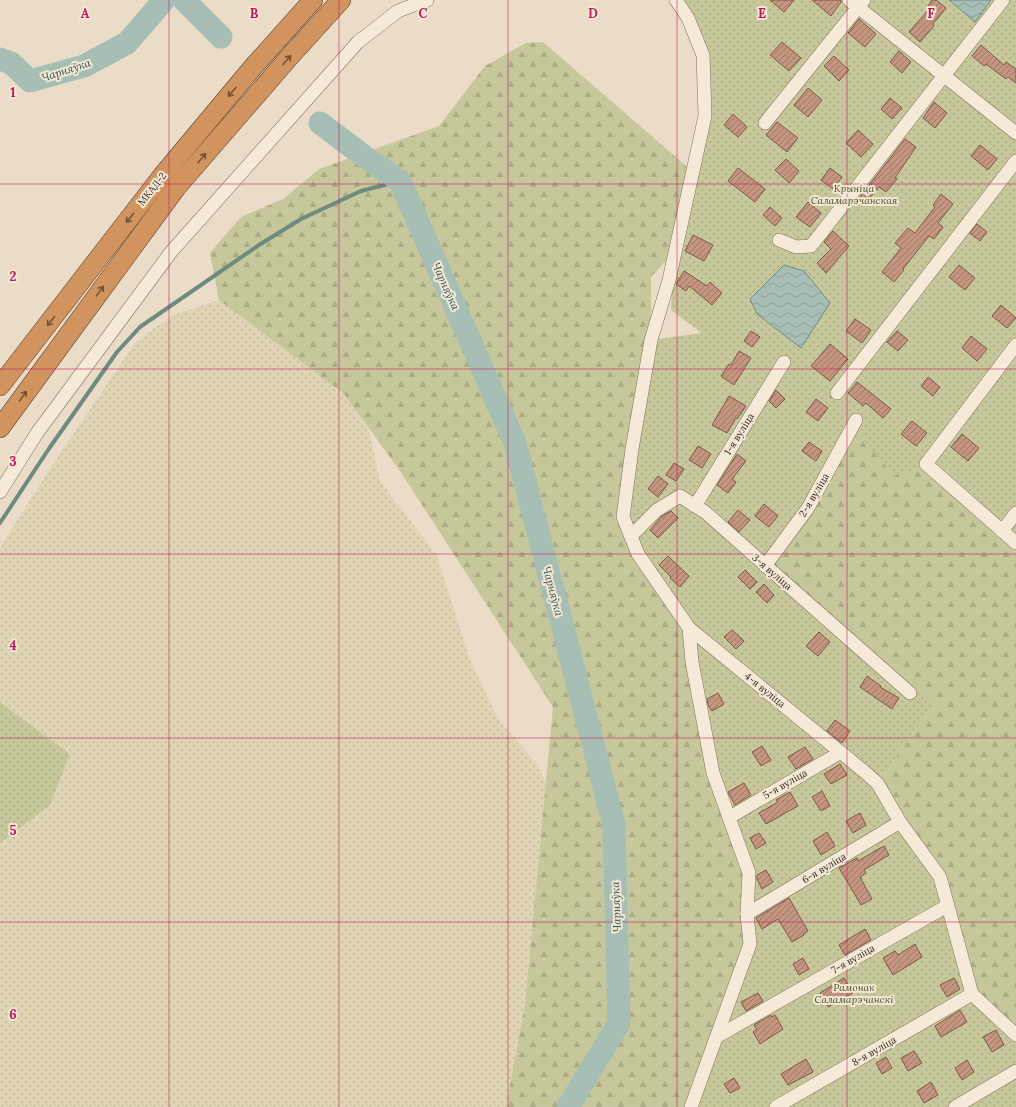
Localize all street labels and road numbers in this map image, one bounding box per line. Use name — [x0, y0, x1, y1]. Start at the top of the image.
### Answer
street label: МКАД-2 — [135, 170, 169, 208]
street label: 1-я вуліца — [721, 411, 757, 457]
street label: 2-я вуліца — [796, 471, 832, 519]
street label: 3-я вуліца — [749, 551, 795, 593]
street label: 4-я вуліца — [742, 670, 788, 710]
street label: 5-я вуліца — [761, 766, 809, 802]
street label: 6-я вуліца — [800, 850, 848, 886]
street label: 7-я вуліца — [829, 941, 877, 977]
street label: 8-я вуліца — [849, 1033, 899, 1069]

